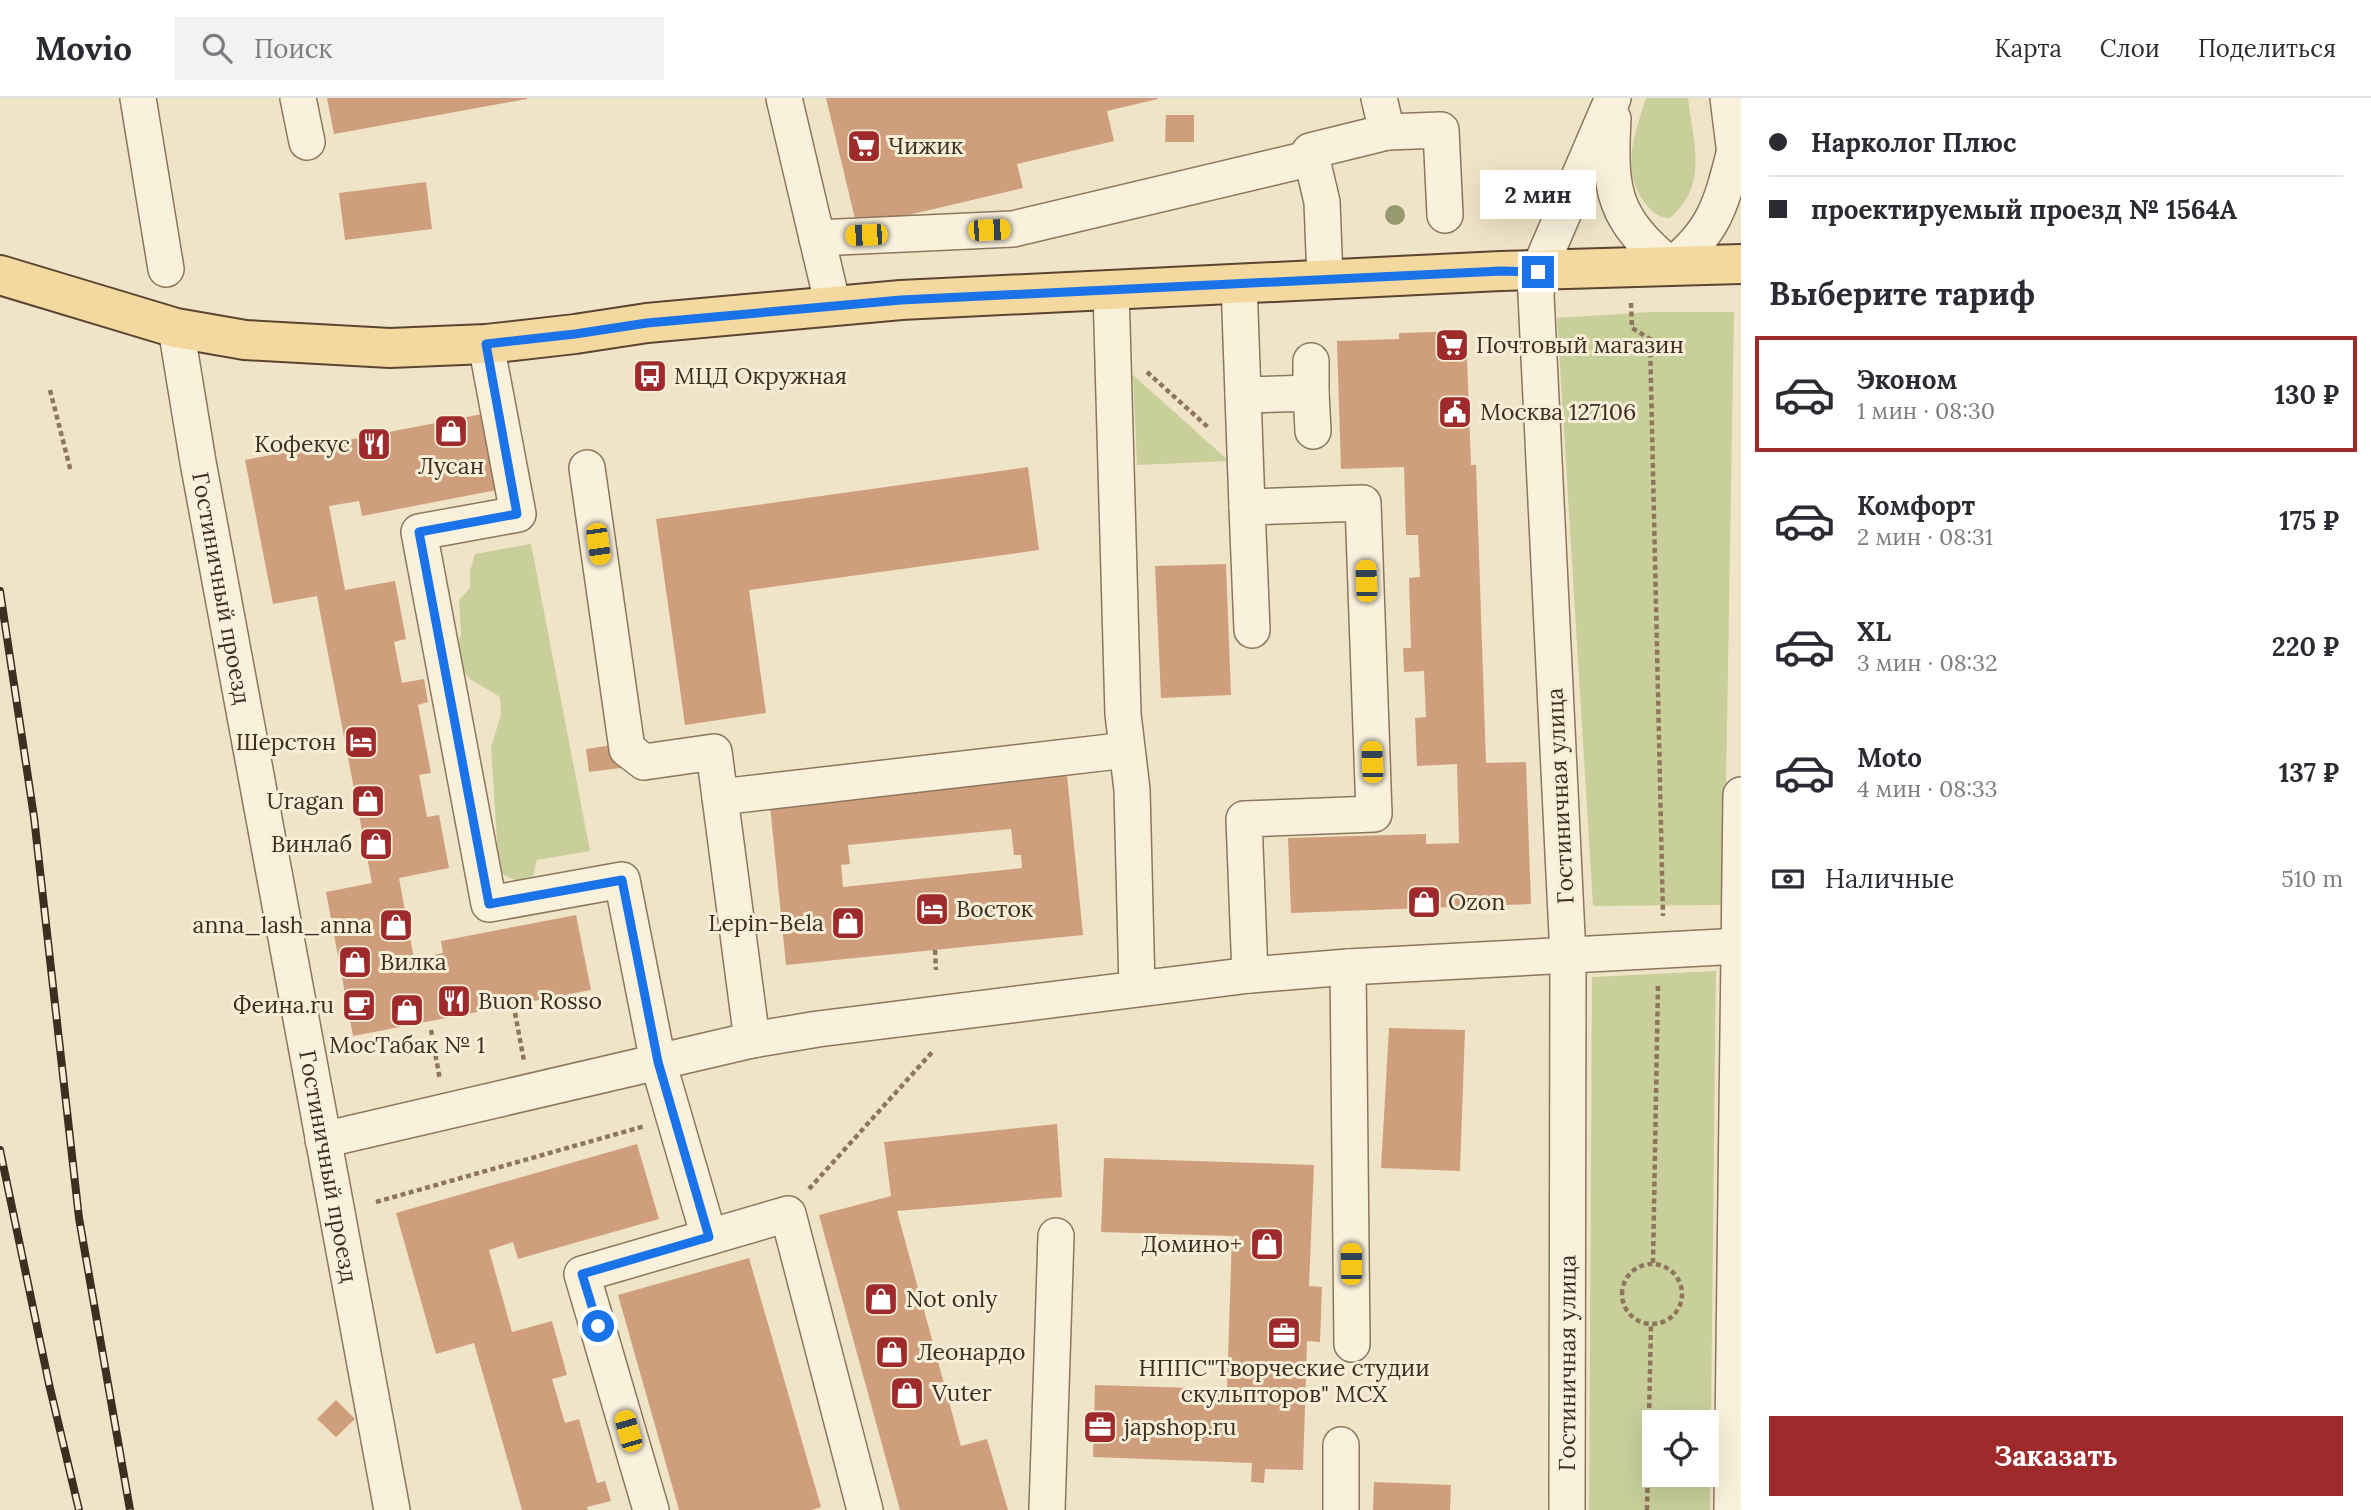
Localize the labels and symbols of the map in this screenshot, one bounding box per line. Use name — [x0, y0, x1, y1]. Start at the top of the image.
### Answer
supermarket icon: Чижик — [845, 127, 883, 165]
place label: Чижик — [888, 131, 964, 160]
callout: 2 мин — [1480, 170, 1596, 220]
car — [968, 219, 1011, 241]
car — [845, 224, 888, 246]
route end — [1522, 256, 1554, 288]
supermarket icon: Почтовый магазин — [1433, 326, 1471, 364]
place label: Почтовый магазин — [1476, 330, 1684, 359]
bus stop icon: МЦД Окружная — [631, 357, 669, 395]
place label: МЦД Окружная — [674, 361, 847, 390]
public building icon: Москва 127106 — [1436, 393, 1474, 431]
place label: Москва 127106 — [1480, 397, 1636, 426]
shop icon: Лусан — [432, 412, 470, 450]
restaurant icon: Кофекус — [355, 425, 393, 463]
place label: Кофекус — [254, 429, 350, 458]
place label: Лусан — [418, 451, 484, 480]
street label: Гостиничный проезд — [186, 470, 258, 706]
car — [585, 522, 612, 566]
car — [1355, 560, 1378, 602]
street label: Гостиничная улица — [1539, 687, 1580, 905]
hotel icon: Шерстон — [342, 723, 380, 761]
place label: Шерстон — [236, 727, 336, 756]
car — [1361, 741, 1384, 783]
shop icon: Uragan — [349, 782, 387, 820]
place label: Uragan — [266, 786, 344, 815]
shop icon: Винлаб — [357, 825, 395, 863]
place label: Винлаб — [271, 829, 352, 858]
shop icon: Ozon — [1405, 883, 1443, 921]
place label: Ozon — [1448, 887, 1505, 916]
hotel icon: Восток — [913, 890, 951, 928]
place label: Восток — [956, 894, 1034, 923]
shop icon: Lepin-Bela — [829, 904, 867, 942]
shop icon: anna_lash_anna — [377, 906, 415, 944]
place label: Lepin-Bela — [708, 908, 824, 937]
place label: anna_lash_anna — [193, 910, 372, 939]
shop icon: Вилка — [336, 943, 374, 981]
place label: Вилка — [380, 947, 447, 976]
restaurant icon: Buon Rosso — [435, 982, 473, 1020]
cafe icon: Феина.ru — [340, 986, 378, 1024]
place label: Buon Rosso — [478, 986, 602, 1015]
place label: Феина.ru — [233, 990, 334, 1019]
shop icon: МосТабак № 1 — [388, 991, 426, 1029]
place label: МосТабак № 1 — [329, 1030, 485, 1059]
street label: Гостиничный проезд — [293, 1048, 365, 1285]
shop icon: Домино+ — [1248, 1225, 1286, 1263]
place label: Домино+ — [1141, 1229, 1242, 1258]
car — [1341, 1243, 1362, 1285]
street label: Гостиничная улица — [1552, 1255, 1581, 1471]
shop icon: Not only — [862, 1280, 900, 1318]
place label: Not only — [906, 1284, 998, 1313]
route start — [582, 1310, 614, 1342]
office icon: НППС"Творческие студии скульпторов" МСХ — [1265, 1314, 1303, 1352]
shop icon: Леонардо — [873, 1333, 911, 1371]
place label: Леонардо — [917, 1337, 1025, 1366]
place label: НППС"Творческие студии скульпторов" МСХ — [1138, 1353, 1430, 1408]
shop icon: Vuter — [888, 1374, 926, 1412]
place label: Vuter — [931, 1378, 992, 1407]
car — [613, 1408, 644, 1454]
office icon: japshop.ru — [1081, 1408, 1119, 1446]
place label: japshop.ru — [1121, 1412, 1237, 1441]

